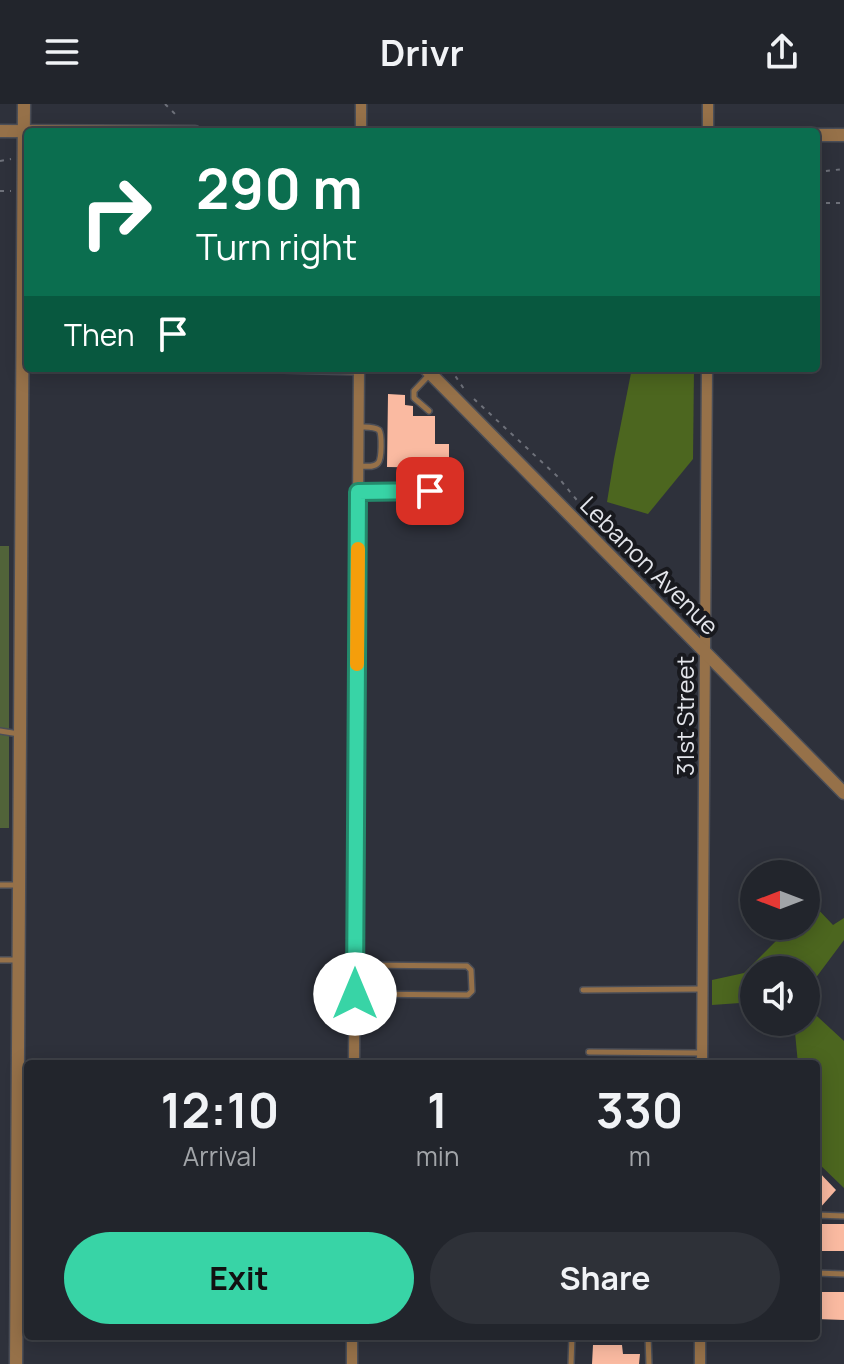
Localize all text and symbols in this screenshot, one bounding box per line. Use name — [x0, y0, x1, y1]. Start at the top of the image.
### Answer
text: Drivr — [380, 28, 464, 77]
icon: menu — [40, 30, 84, 74]
icon: share — [760, 30, 804, 74]
text: 290 m — [196, 149, 363, 226]
icon: right — [64, 160, 168, 264]
text: Turn right — [196, 222, 357, 271]
icon: arrive — [151, 312, 195, 356]
text: Then — [64, 314, 135, 355]
pin — [396, 457, 464, 525]
icon: arrive — [408, 469, 452, 513]
street label: Lebanon Avenue — [573, 488, 727, 642]
street label: 31st Street — [668, 656, 701, 776]
north arrow — [740, 860, 820, 940]
map controls — [740, 860, 820, 1036]
position arrow — [313, 952, 397, 1036]
button: sound — [740, 956, 820, 1036]
text: 12:10 — [161, 1077, 279, 1142]
text: 1 — [427, 1077, 448, 1142]
text: 330 — [596, 1077, 683, 1142]
text: Arrival — [183, 1138, 257, 1174]
text: min — [416, 1138, 459, 1174]
text: m — [629, 1138, 651, 1174]
button: Exit — [64, 1232, 414, 1324]
button: Share — [430, 1232, 780, 1324]

